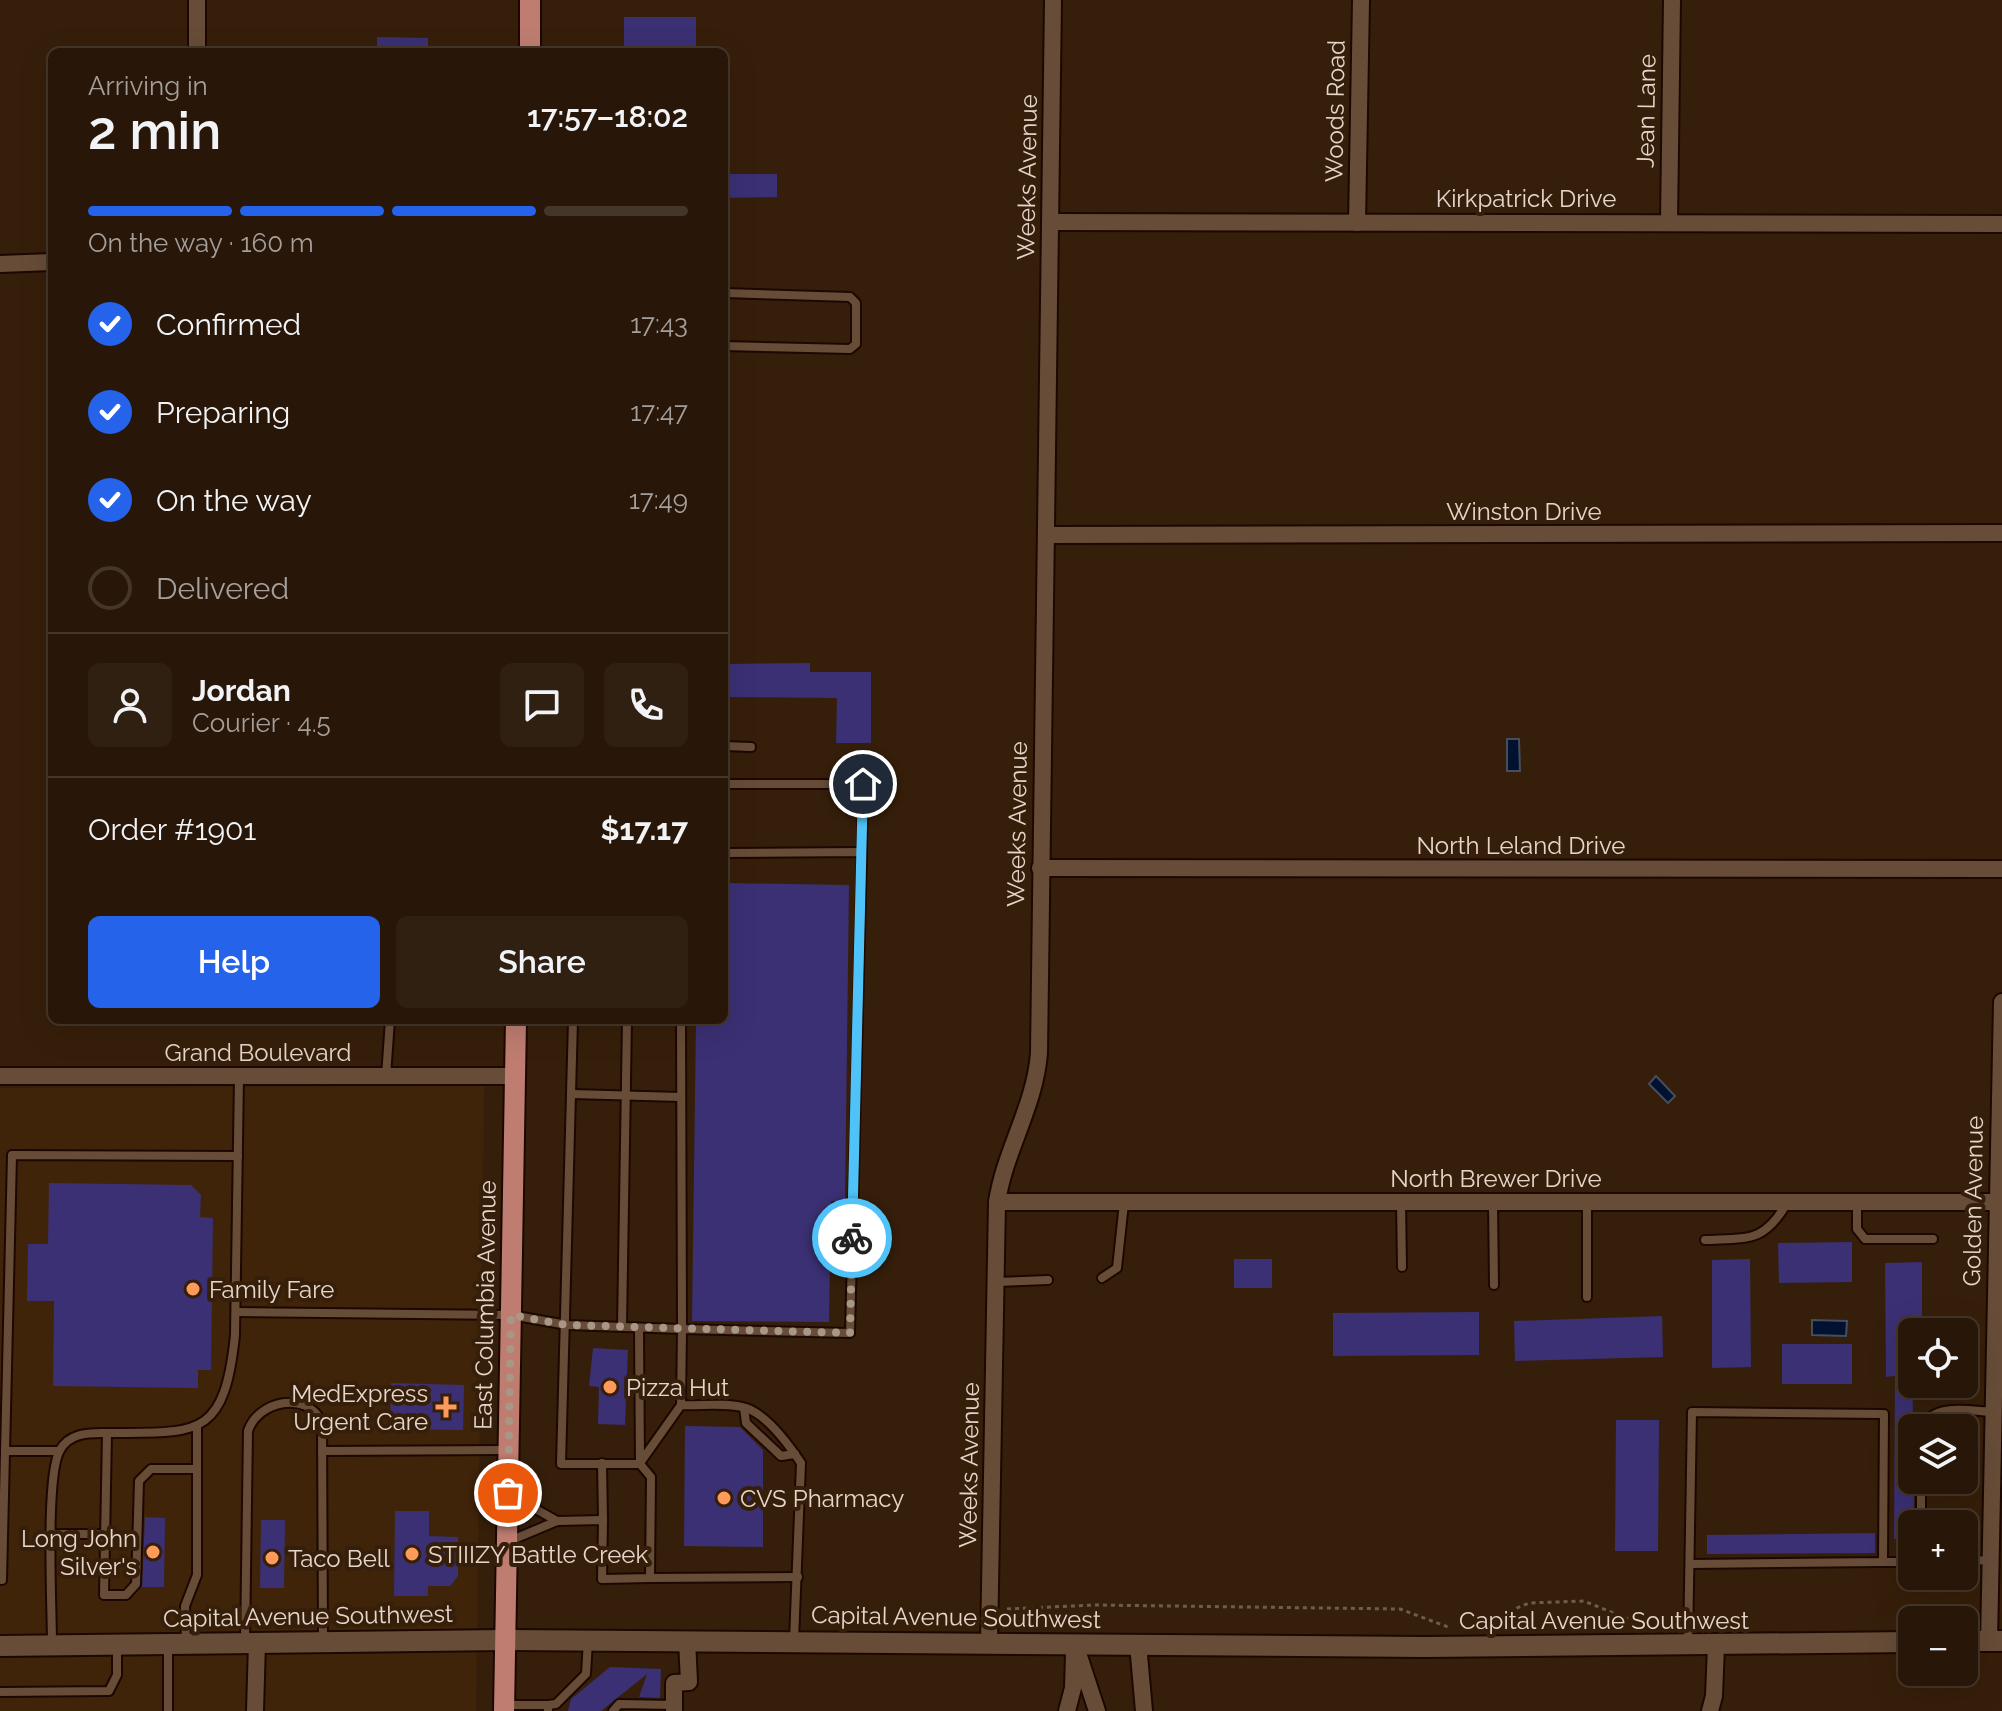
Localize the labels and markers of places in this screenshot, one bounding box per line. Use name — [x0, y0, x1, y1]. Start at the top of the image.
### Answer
pin — [829, 750, 897, 818]
place label: Family Fare — [209, 1275, 334, 1304]
marker: Family Fare — [184, 1280, 202, 1298]
place label: Pizza Hut — [626, 1373, 729, 1402]
marker: Pizza Hut — [601, 1378, 619, 1396]
place label: MedExpress Urgent Care — [291, 1379, 428, 1436]
marker: MedExpress Urgent Care — [435, 1396, 457, 1418]
pin — [474, 1459, 542, 1527]
place label: CVS Pharmacy — [740, 1484, 904, 1513]
marker: CVS Pharmacy — [715, 1489, 733, 1507]
place label: Long John Silver's — [21, 1524, 137, 1581]
place label: STIIIZY Battle Creek — [428, 1540, 648, 1569]
marker: Long John Silver's — [144, 1543, 162, 1561]
place label: Taco Bell — [288, 1544, 390, 1573]
marker: STIIIZY Battle Creek — [403, 1545, 421, 1563]
marker: Taco Bell — [263, 1549, 281, 1567]

